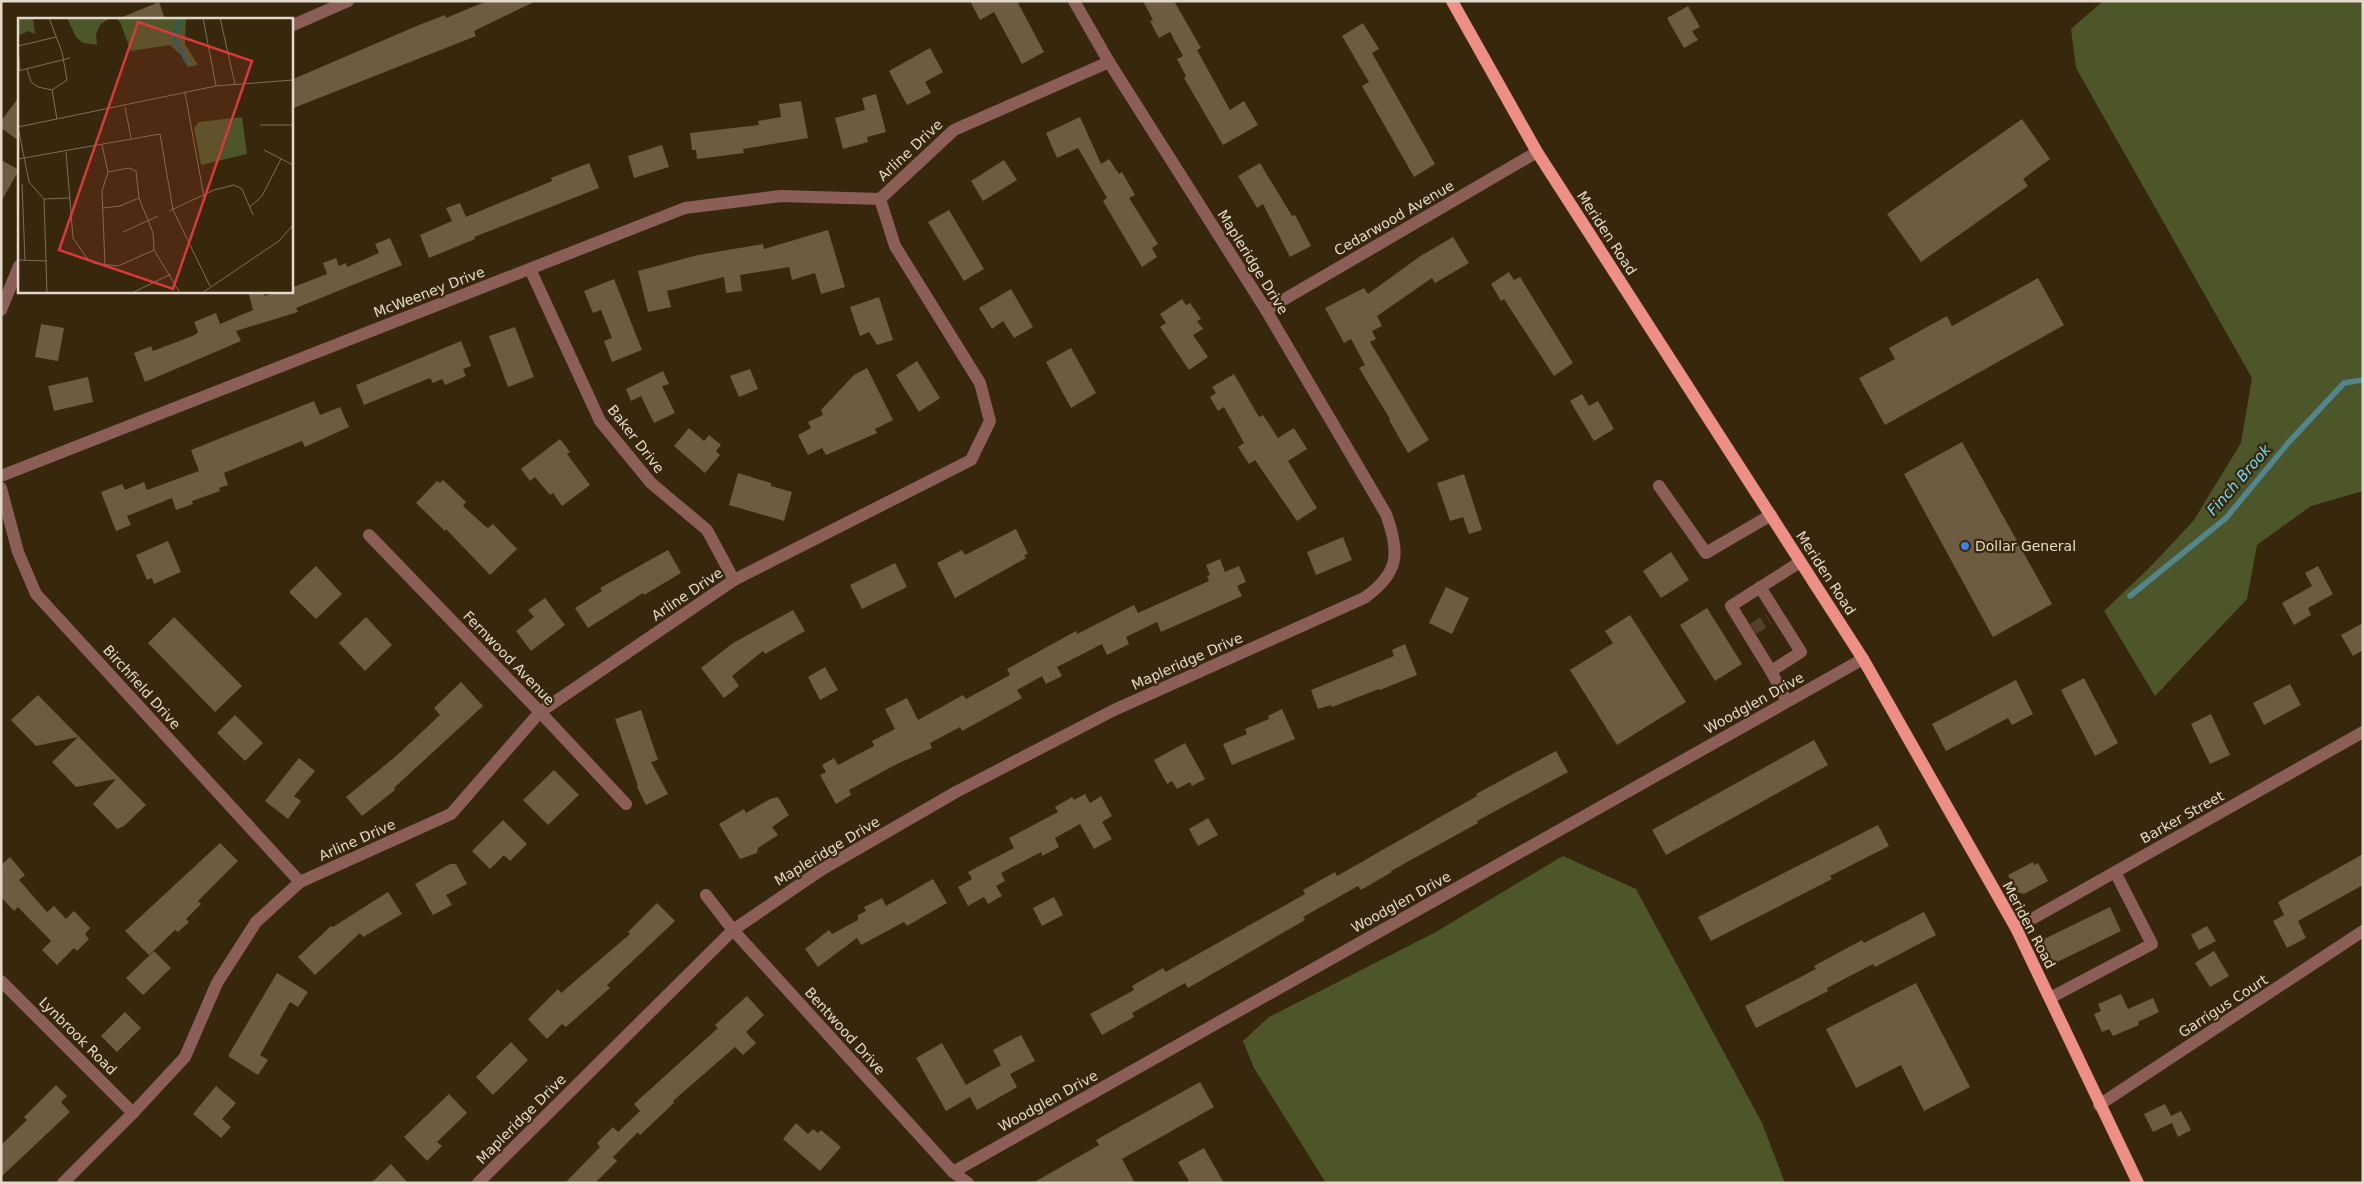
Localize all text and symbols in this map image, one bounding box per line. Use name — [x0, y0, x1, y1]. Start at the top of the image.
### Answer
inset map — [18, 18, 292, 292]
street label: Arline Drive — [874, 116, 946, 184]
street label: Cedarwood Avenue — [1331, 177, 1457, 259]
street label: Meriden Road — [1574, 188, 1640, 278]
street label: Mapleridge Drive — [1214, 207, 1292, 317]
street label: McWeeney Drive — [371, 263, 487, 321]
street label: Baker Drive — [604, 402, 668, 476]
water label: Finch Brook — [2203, 440, 2276, 519]
street label: Meriden Road — [1793, 528, 1859, 618]
place label: Dollar General — [1975, 538, 2076, 554]
marker: Dollar General — [1959, 540, 1971, 552]
street label: Arline Drive — [648, 564, 726, 624]
street label: Fernwood Avenue — [460, 608, 558, 708]
street label: Mapleridge Drive — [1129, 629, 1245, 693]
street label: Birchfield Drive — [100, 642, 184, 732]
street label: Woodglen Drive — [1702, 669, 1806, 737]
street label: Barker Street — [2137, 787, 2227, 847]
street label: Mapleridge Drive — [772, 813, 882, 889]
street label: Arline Drive — [316, 816, 398, 864]
street label: Woodglen Drive — [1349, 868, 1453, 936]
street label: Meriden Road — [1999, 879, 2059, 971]
street label: Garrigus Court — [2176, 971, 2271, 1041]
street label: Bentwood Drive — [802, 984, 888, 1078]
street label: Lynbrook Road — [36, 994, 120, 1078]
street label: Woodglen Drive — [996, 1067, 1100, 1135]
street label: Mapleridge Drive — [473, 1071, 569, 1167]

